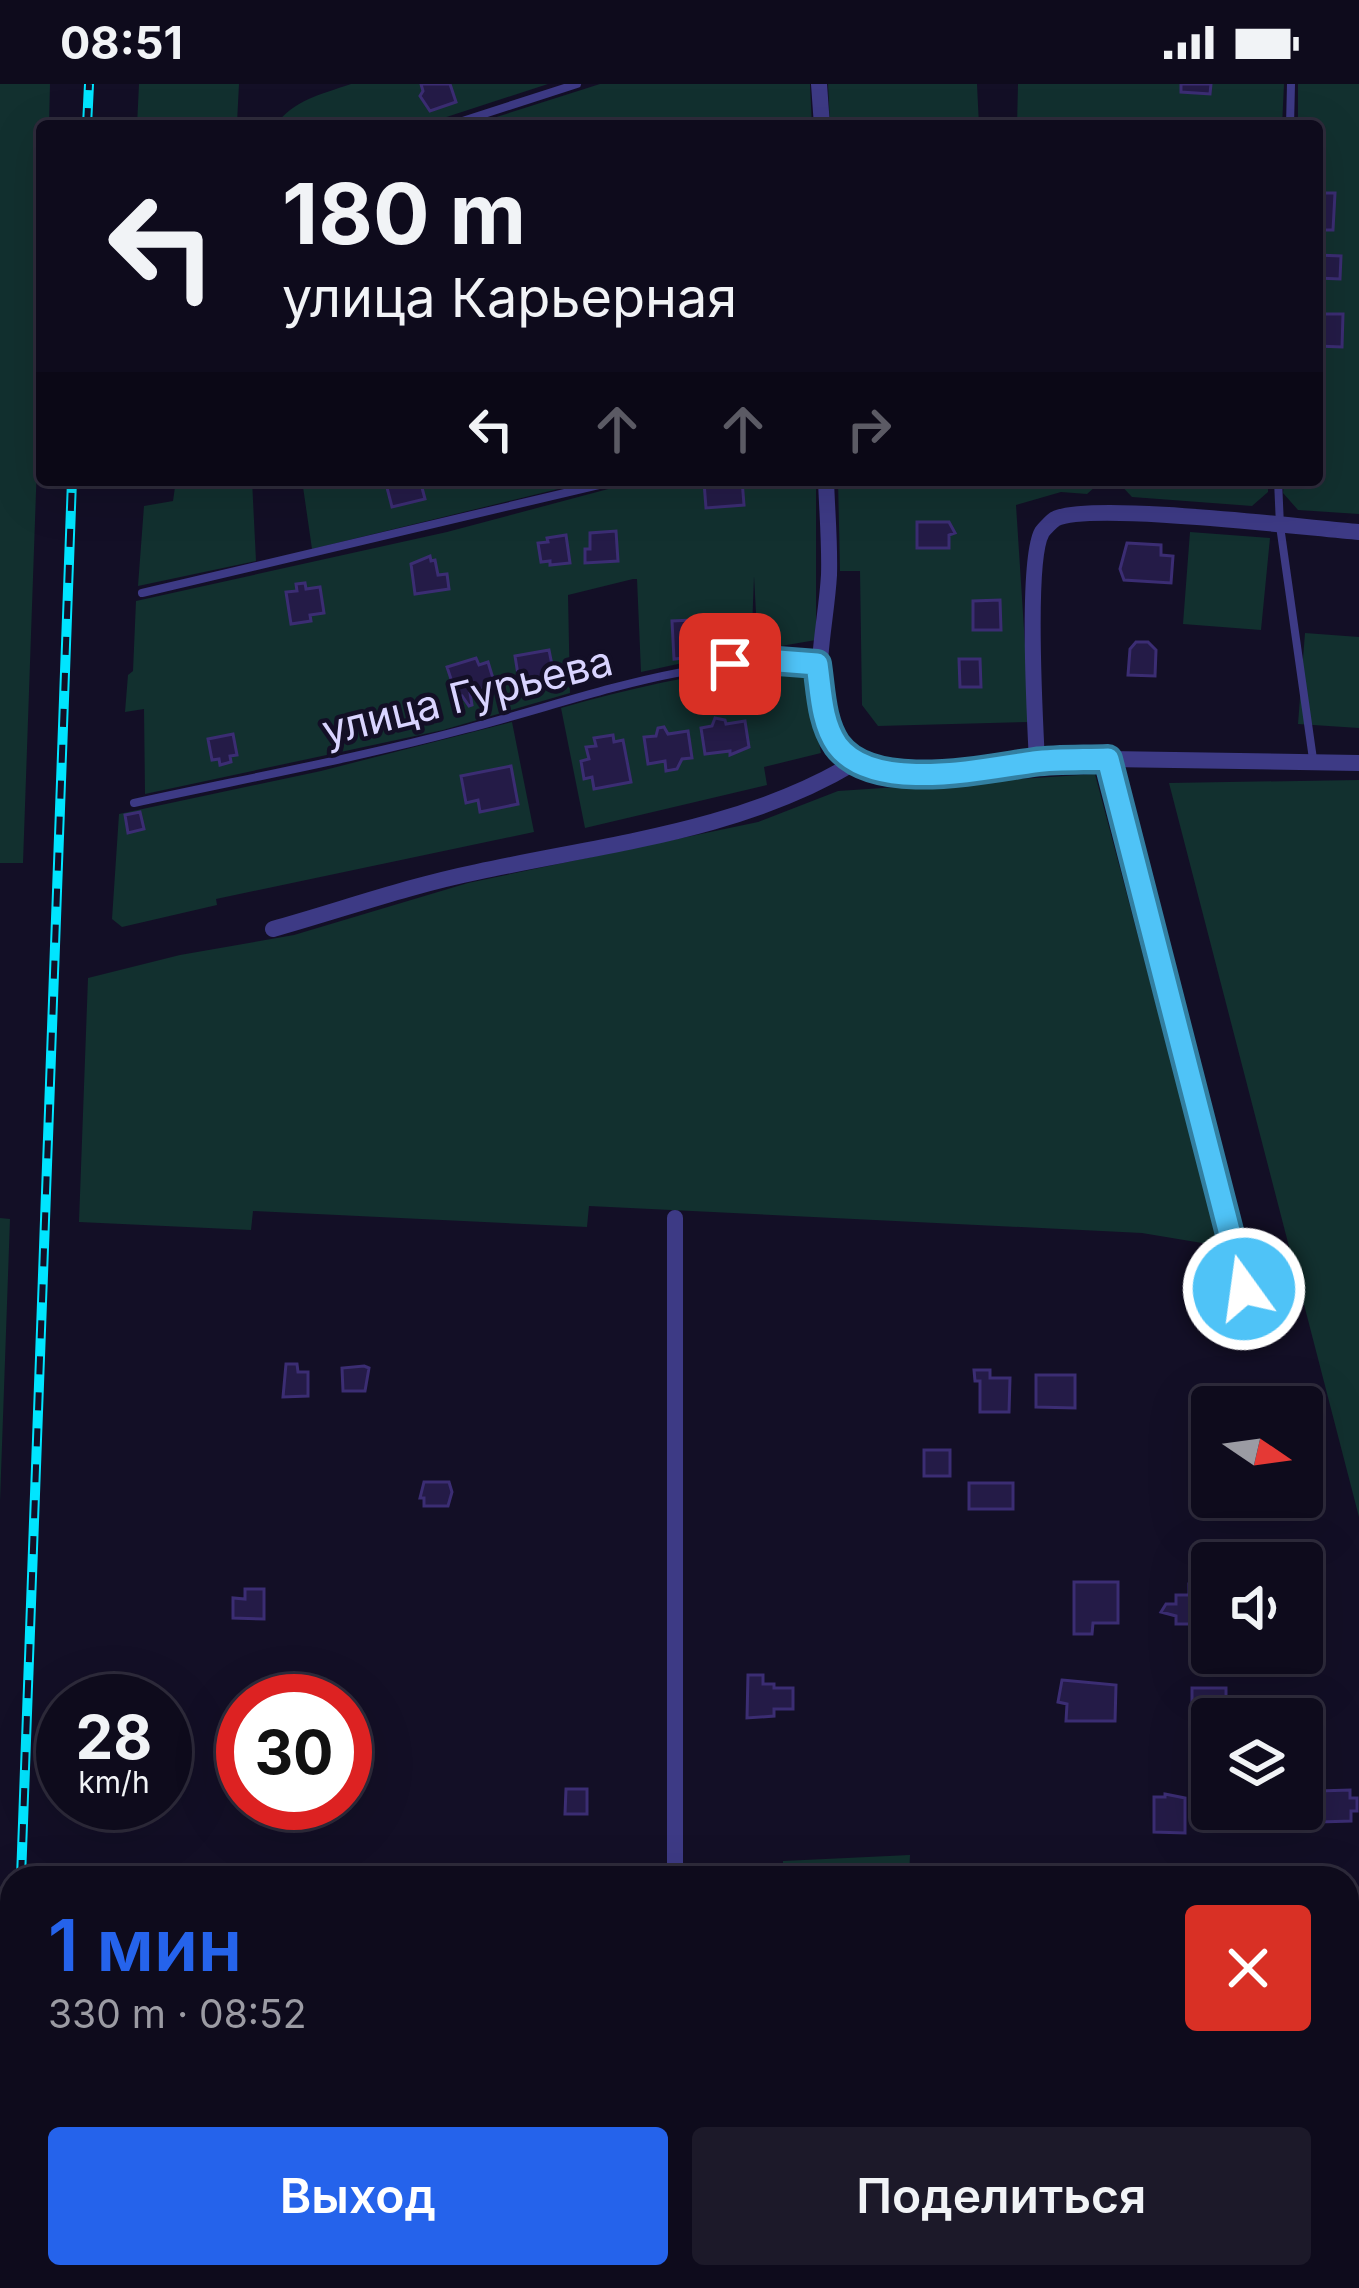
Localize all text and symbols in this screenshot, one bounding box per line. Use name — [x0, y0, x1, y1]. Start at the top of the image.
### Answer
text: 08:51 — [60, 15, 183, 70]
text: 180 m — [282, 163, 526, 264]
icon: left — [84, 168, 240, 324]
text: улица Карьерная — [282, 265, 737, 330]
icon: left — [458, 396, 524, 462]
icon: ahead — [584, 396, 650, 462]
icon: ahead — [710, 396, 776, 462]
icon: right — [836, 396, 902, 462]
pin — [679, 613, 781, 715]
icon: arrive — [697, 631, 763, 697]
street label: улица Гурьева — [317, 634, 617, 756]
position arrow — [1181, 1226, 1307, 1352]
north arrow — [1191, 1386, 1323, 1518]
map controls — [1191, 1386, 1323, 1830]
button: sound — [1191, 1542, 1323, 1674]
speed limit sign: 30 — [216, 1674, 372, 1830]
button: layers — [1191, 1698, 1323, 1830]
text: 28 — [76, 1701, 152, 1773]
text: km/h — [78, 1764, 150, 1800]
text: 1 мин — [48, 1901, 242, 1988]
button: close — [1185, 1905, 1311, 2031]
text: 330 m · 08:52 — [48, 1990, 307, 2037]
button: Выход — [48, 2127, 668, 2265]
button: Поделиться — [692, 2127, 1311, 2265]

